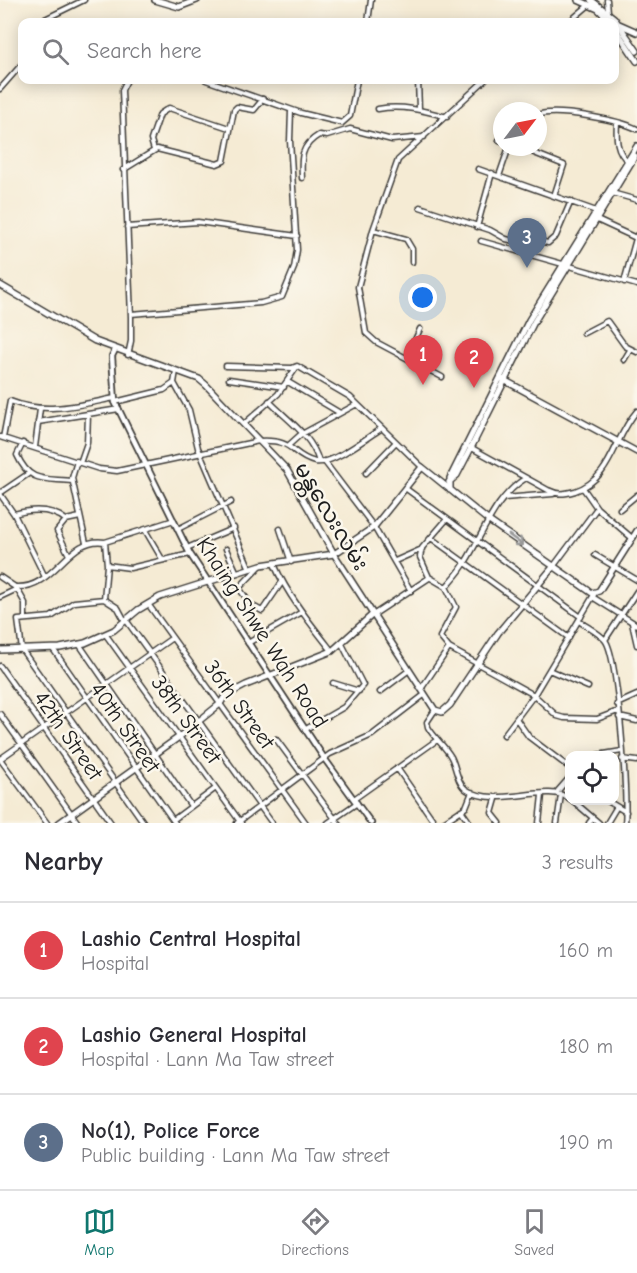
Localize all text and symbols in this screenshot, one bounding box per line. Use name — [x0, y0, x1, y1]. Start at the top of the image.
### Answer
search box — [18, 18, 619, 84]
icon: search — [39, 35, 72, 68]
text: Search here — [87, 38, 202, 64]
north arrow — [493, 102, 547, 156]
pin: 3 — [508, 218, 546, 268]
your location — [408, 283, 437, 312]
pin: 1 — [404, 336, 442, 385]
pin: 2 — [454, 338, 494, 388]
street label: မန္တလေးလမ်း — [285, 456, 376, 578]
street label: Khaing Shwe Wah Road — [191, 532, 334, 733]
one-way arrow — [508, 534, 524, 546]
street label: 36th Street — [198, 655, 281, 755]
street label: 38th Street — [145, 670, 227, 769]
street label: 40th Street — [85, 677, 166, 778]
street label: 42th Street — [28, 686, 109, 786]
map controls — [565, 751, 619, 805]
button: locate — [565, 751, 619, 805]
text: Nearby — [24, 847, 103, 877]
text: 3 results — [542, 851, 613, 874]
text: Lashio Central Hospital — [81, 926, 301, 952]
text: 1 — [40, 939, 47, 962]
text: 160 m — [559, 939, 613, 962]
text: Hospital — [81, 952, 149, 975]
text: Lashio General Hospital — [81, 1022, 307, 1048]
text: 2 — [39, 1035, 48, 1058]
text: 180 m — [559, 1035, 613, 1058]
text: Hospital · Lann Ma Taw street — [81, 1048, 334, 1071]
text: No(1), Police Force — [81, 1118, 260, 1144]
text: 3 — [39, 1131, 48, 1154]
text: 190 m — [559, 1131, 613, 1154]
text: Public building · Lann Ma Taw street — [81, 1144, 389, 1167]
tab: Map — [83, 1205, 116, 1259]
tab: Directions — [281, 1205, 349, 1259]
tab: Saved — [514, 1205, 554, 1259]

